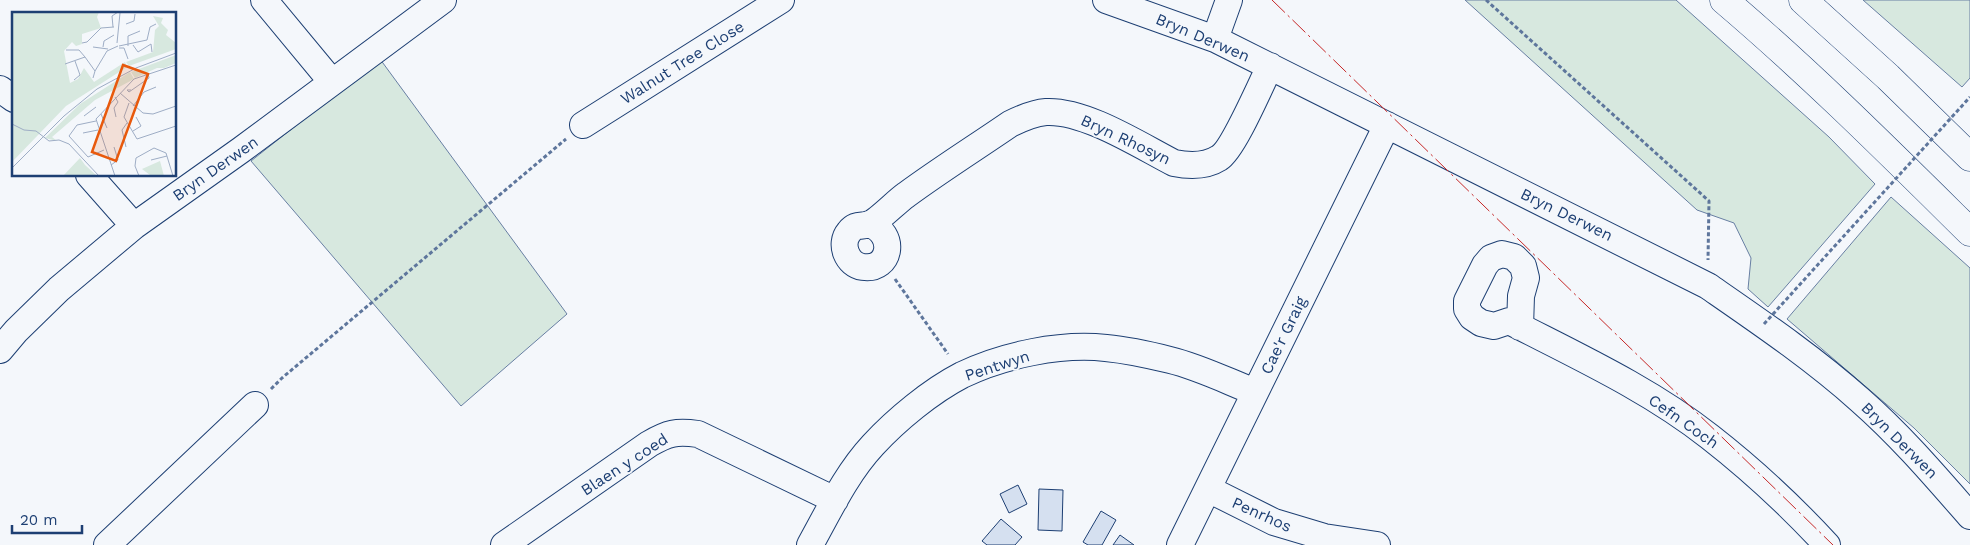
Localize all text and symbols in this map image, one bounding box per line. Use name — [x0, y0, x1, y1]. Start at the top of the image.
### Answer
street label: Bryn Derwen — [1153, 9, 1253, 66]
inset map — [12, 12, 176, 176]
street label: Walnut Tree Close — [617, 17, 748, 108]
street label: Bryn Rhosyn — [1078, 110, 1174, 169]
street label: Bryn Derwen — [169, 132, 262, 205]
street label: Bryn Derwen — [1518, 184, 1616, 245]
street label: Cae'r Graig — [1256, 293, 1311, 377]
street label: Pentwyn — [962, 346, 1032, 385]
street label: Cefn Coch — [1645, 390, 1722, 452]
street label: Bryn Derwen — [1858, 398, 1942, 482]
street label: Blaen y coed — [577, 429, 671, 500]
street label: Penrhos — [1229, 493, 1295, 536]
scale bar — [12, 502, 82, 534]
text: 20 m — [20, 511, 58, 529]

